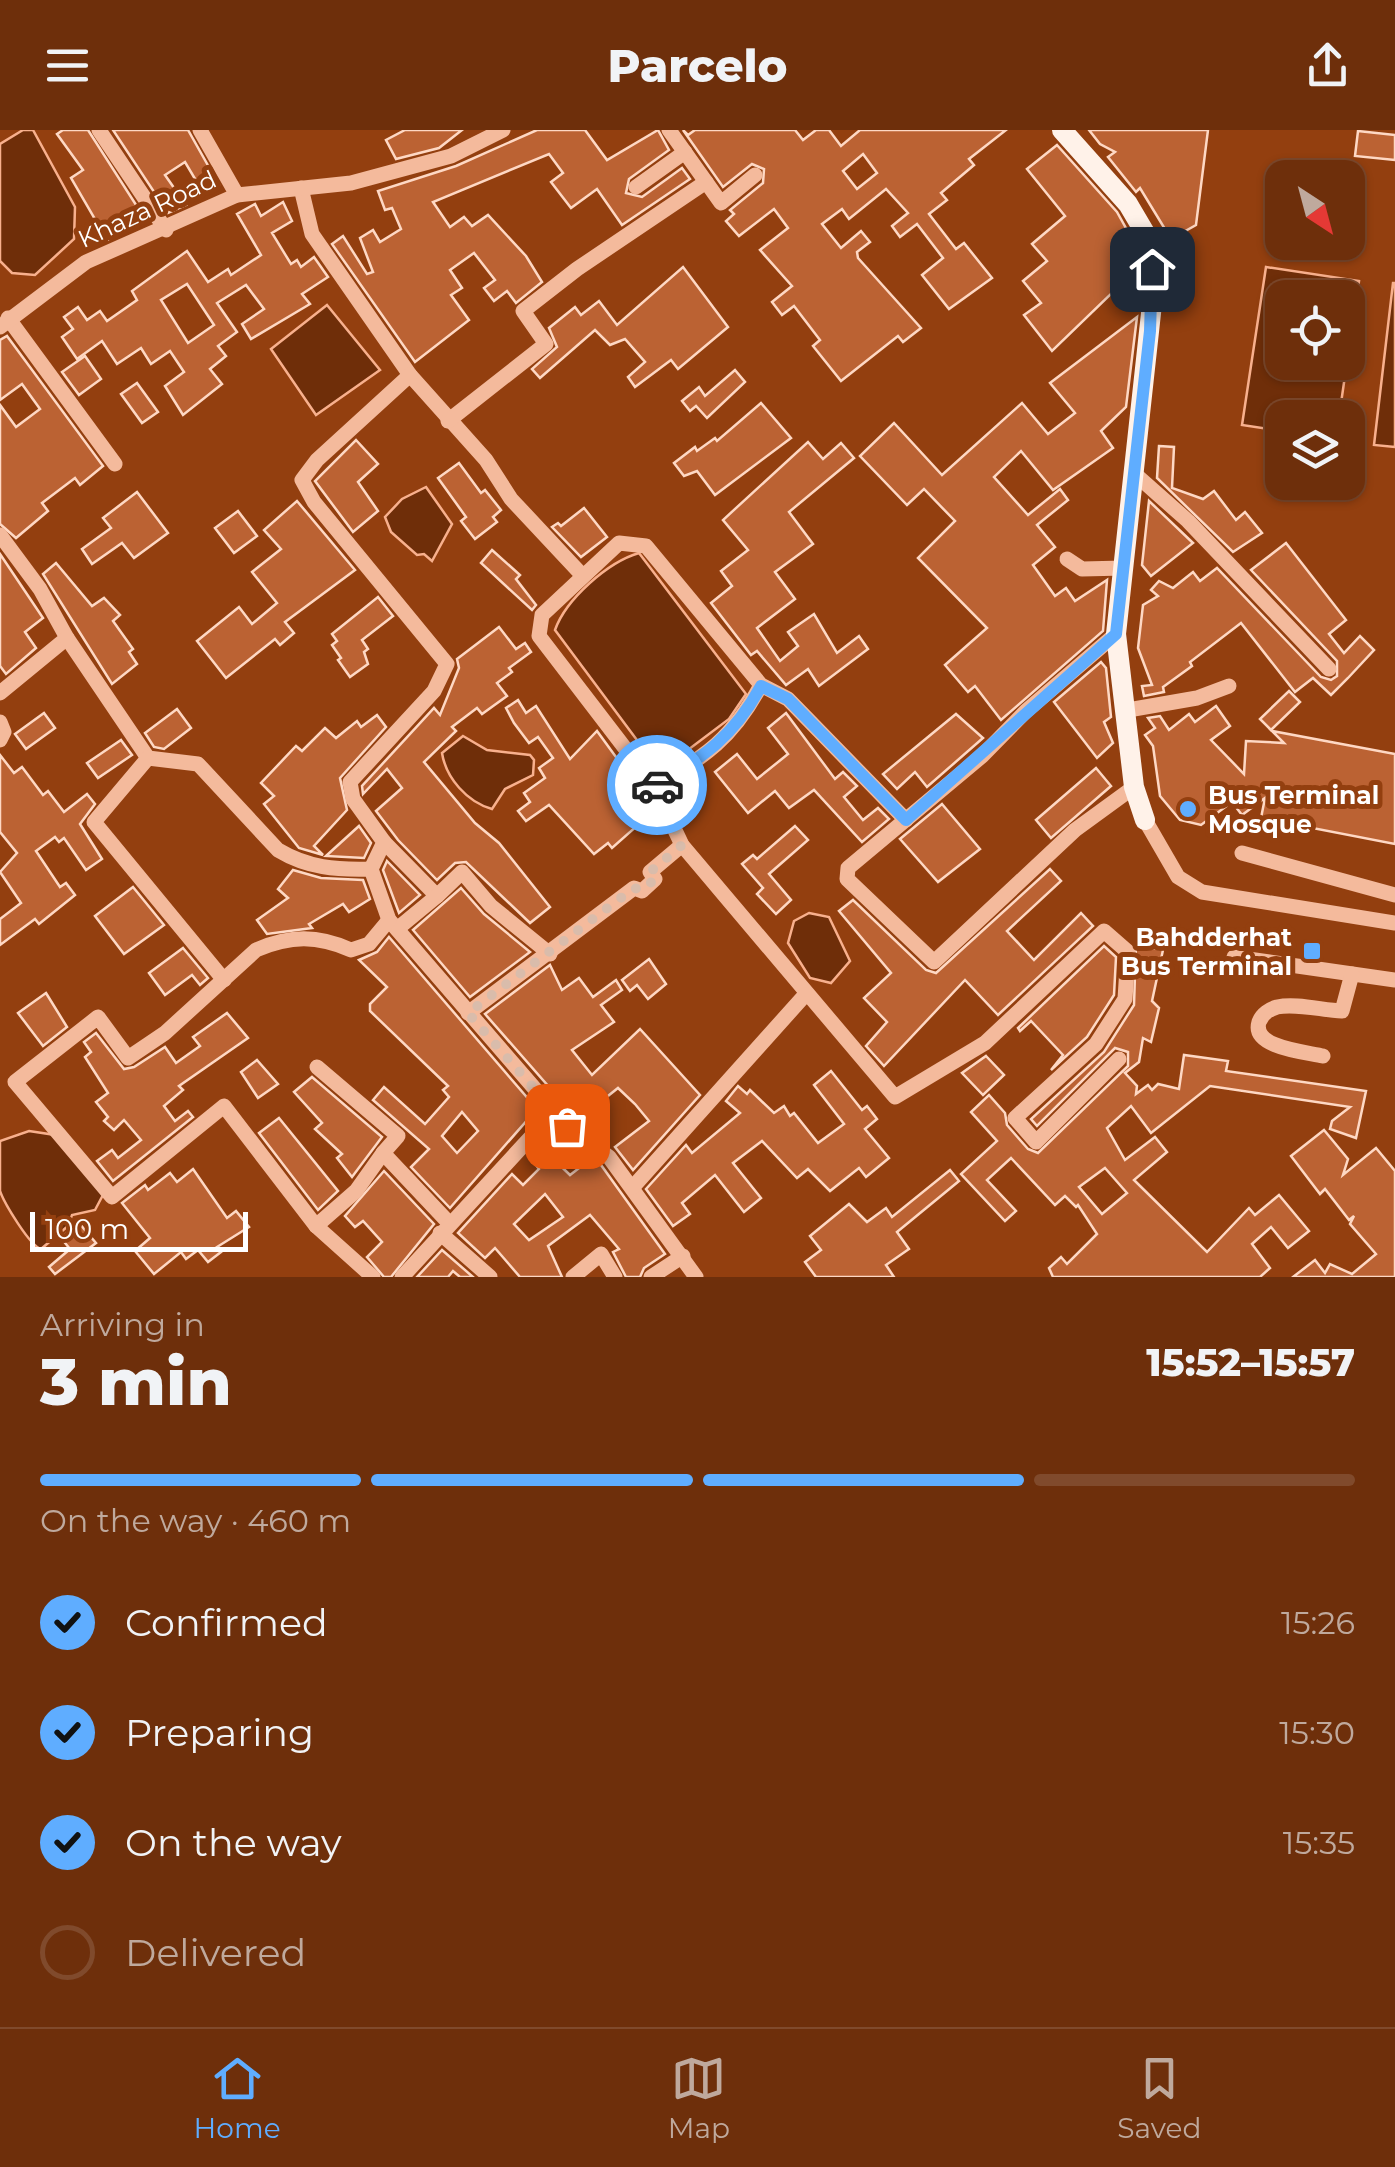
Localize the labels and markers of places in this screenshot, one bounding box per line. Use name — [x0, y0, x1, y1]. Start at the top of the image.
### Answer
pin — [1110, 227, 1195, 312]
place label: Bus Terminal Mosque — [1208, 780, 1379, 839]
marker: Bus Terminal Mosque — [1177, 798, 1199, 820]
place label: Bahdderhat Bus Terminal — [1121, 922, 1292, 981]
marker: Bahdderhat Bus Terminal — [1301, 940, 1323, 962]
pin — [525, 1084, 610, 1169]

